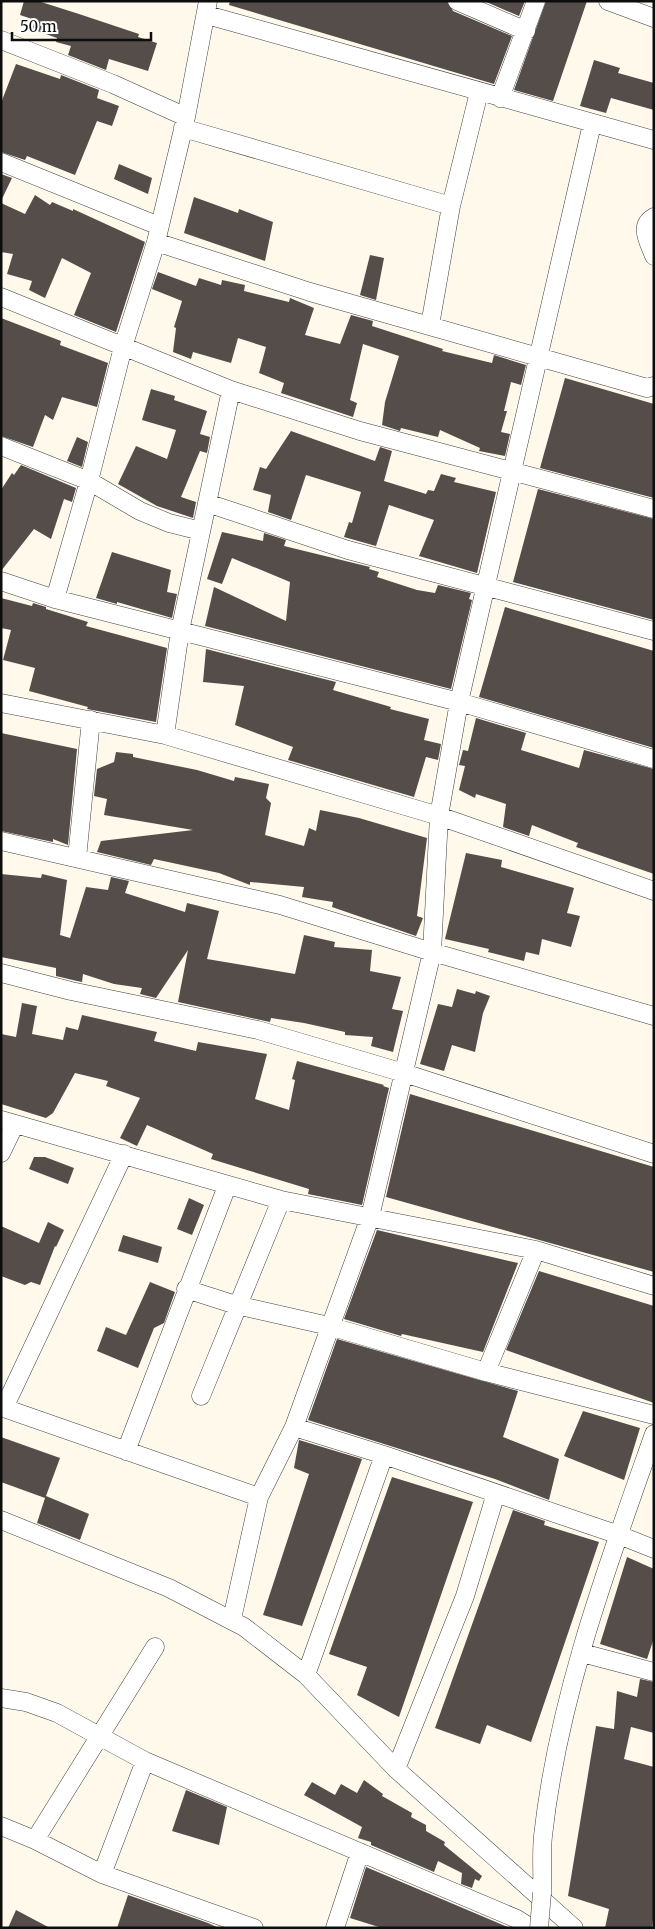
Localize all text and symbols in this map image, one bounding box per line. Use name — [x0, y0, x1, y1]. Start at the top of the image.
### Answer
scale bar — [12, 10, 151, 42]
text: 50 m — [20, 17, 57, 36]

